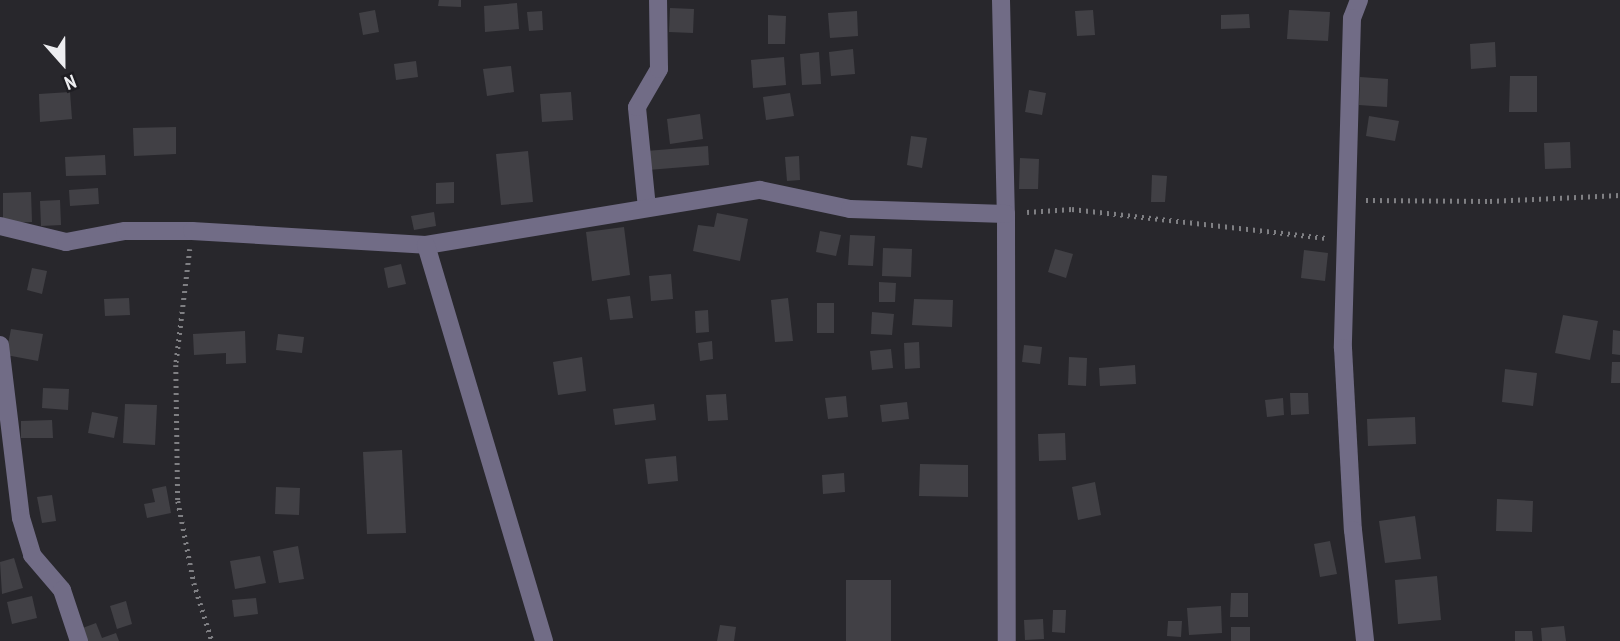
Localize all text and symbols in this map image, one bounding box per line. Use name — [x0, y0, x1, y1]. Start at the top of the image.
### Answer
north arrow — [28, 28, 98, 98]
text: N — [61, 70, 80, 96]

